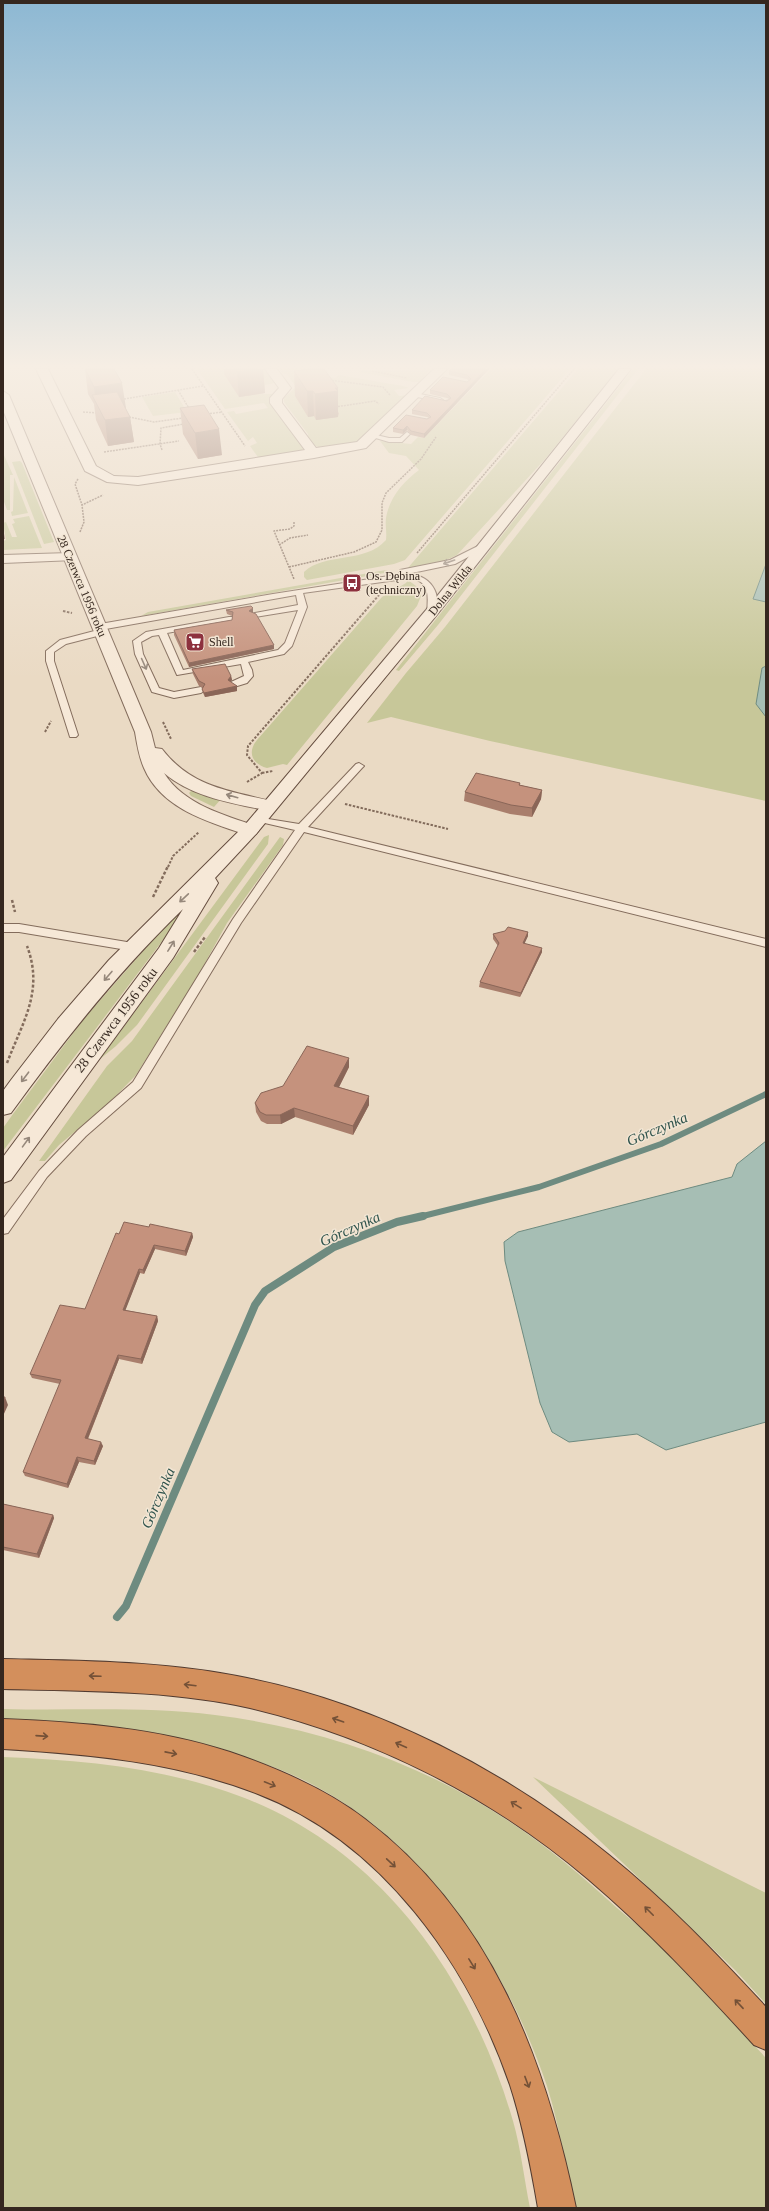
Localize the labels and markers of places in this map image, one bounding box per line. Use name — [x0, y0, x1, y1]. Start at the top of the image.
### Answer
place label: Os. Dębina (techniczny) — [366, 569, 426, 597]
bus stop icon: Os. Dębina (techniczny) — [341, 572, 363, 594]
supermarket icon: Shell — [184, 631, 206, 653]
place label: Shell — [209, 635, 234, 649]

